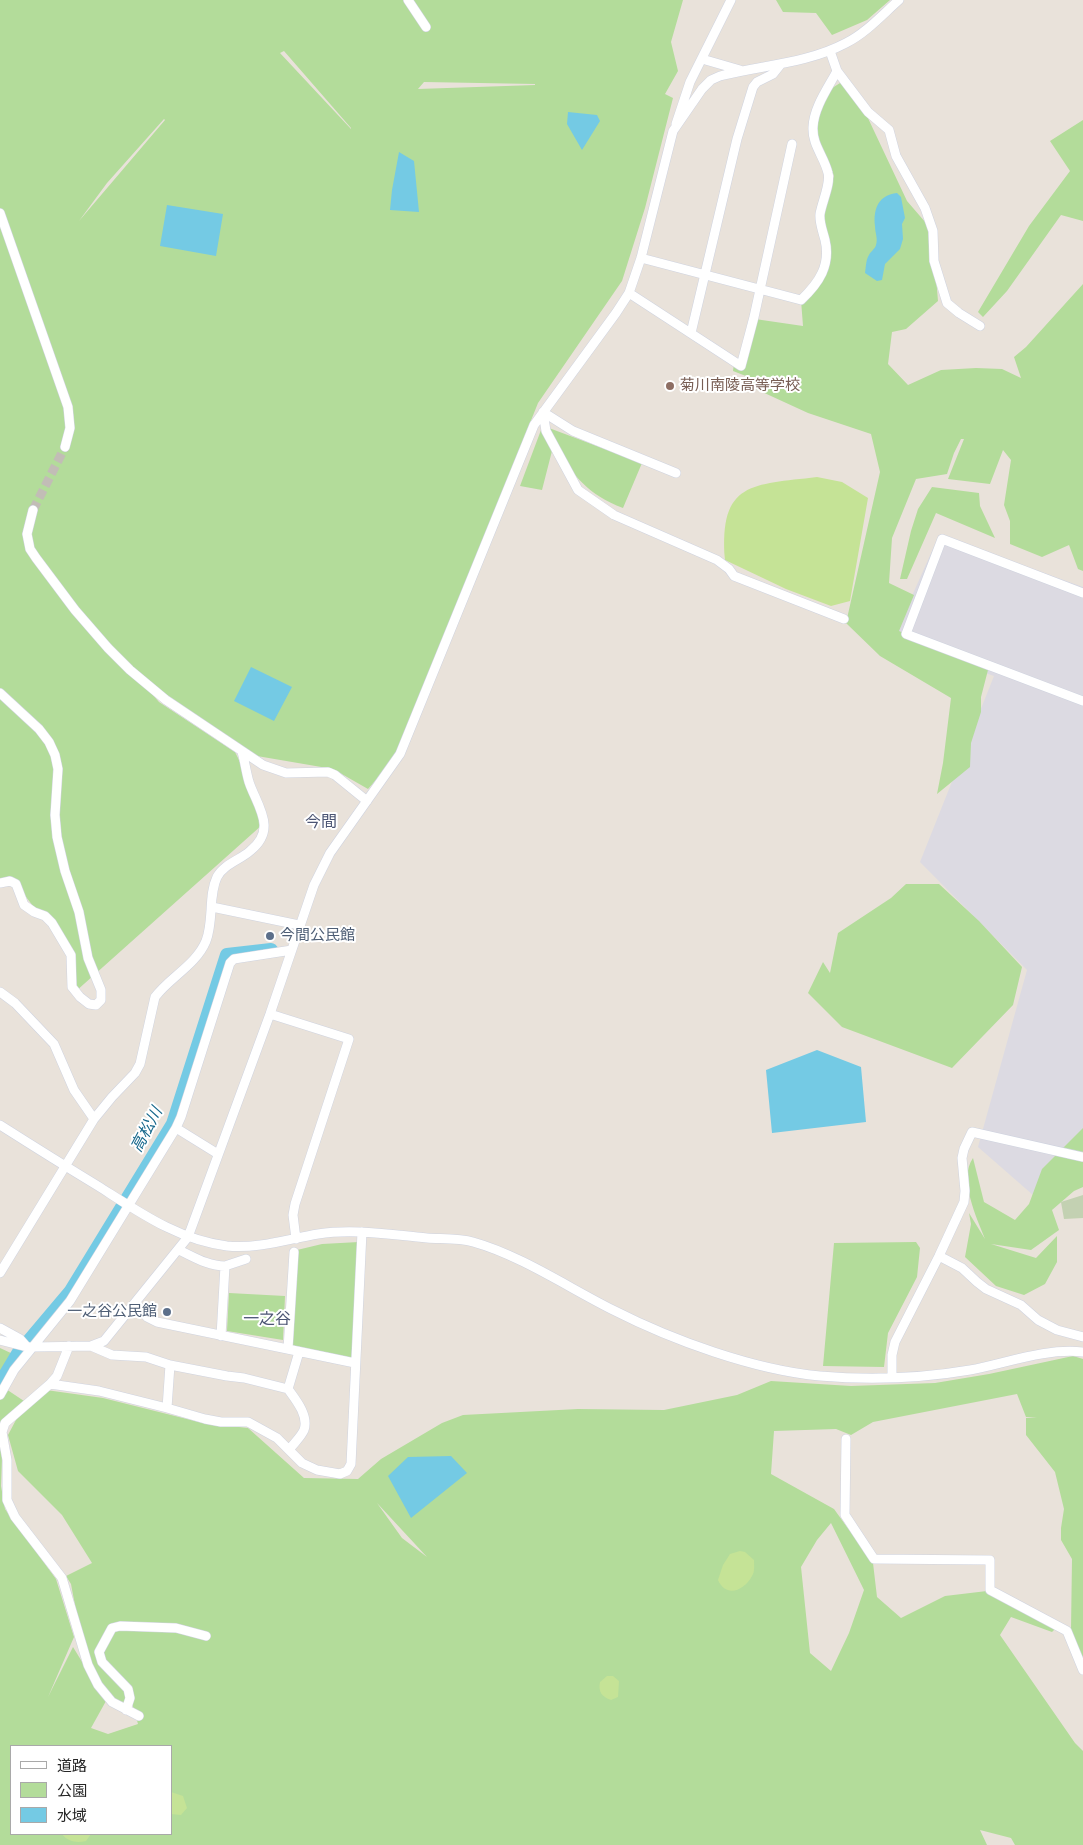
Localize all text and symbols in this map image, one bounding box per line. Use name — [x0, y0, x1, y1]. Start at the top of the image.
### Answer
place label: 菊川南陵高等学校 — [680, 377, 800, 395]
marker: 菊川南陵高等学校 — [664, 380, 676, 392]
district label: 今間 — [305, 813, 337, 833]
place label: 今間公民館 — [280, 927, 355, 945]
marker: 今間公民館 — [264, 930, 276, 942]
water label: 高松川 — [127, 1104, 167, 1156]
place label: 一之谷公民館 — [67, 1303, 157, 1321]
marker: 一之谷公民館 — [161, 1306, 173, 1318]
district label: 一之谷 — [243, 1310, 291, 1330]
legend — [10, 1745, 172, 1835]
text: 道路 — [57, 1757, 87, 1774]
text: 公園 — [57, 1782, 87, 1799]
text: 水域 — [57, 1807, 87, 1824]

